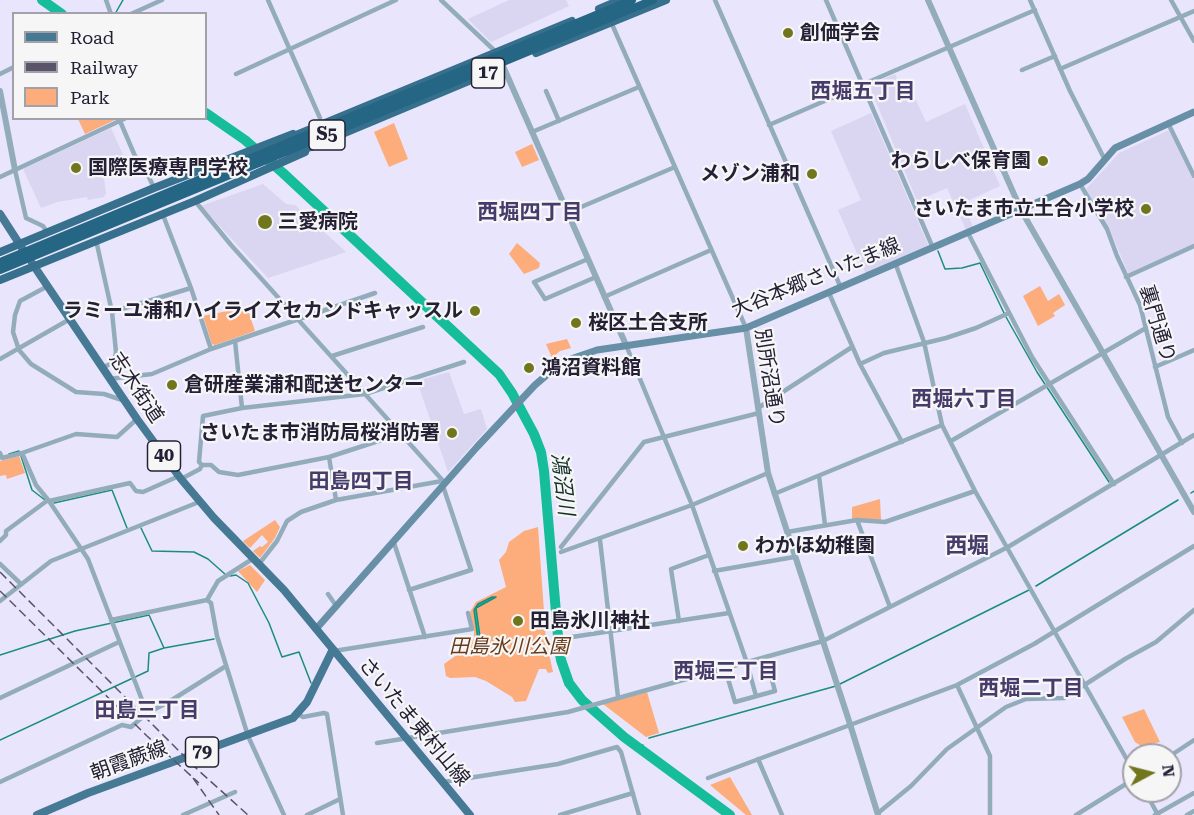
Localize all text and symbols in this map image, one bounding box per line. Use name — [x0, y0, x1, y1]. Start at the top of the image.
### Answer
legend — [12, 12, 207, 120]
place label: 創価学会 — [800, 21, 880, 45]
marker: 創価学会 — [781, 26, 795, 40]
text: Road — [70, 27, 114, 48]
text: Railway — [70, 57, 138, 78]
road number: 17 — [472, 58, 504, 88]
district label: 西堀五丁目 — [811, 79, 915, 105]
text: Park — [70, 87, 110, 108]
road number: S5 — [309, 120, 345, 150]
place label: わらしべ保育園 — [891, 149, 1031, 173]
marker: わらしべ保育園 — [1036, 154, 1050, 168]
place label: 国際医療専門学校 — [88, 156, 248, 180]
marker: 国際医療専門学校 — [69, 161, 83, 175]
place label: メゾン浦和 — [700, 162, 800, 186]
marker: メゾン浦和 — [805, 167, 819, 181]
place label: さいたま市立土合小学校 — [914, 197, 1134, 221]
district label: 西堀四丁目 — [478, 200, 582, 226]
marker: さいたま市立土合小学校 — [1139, 202, 1153, 216]
place label: 三愛病院 — [278, 210, 358, 234]
marker: 三愛病院 — [256, 213, 274, 231]
street label: 大谷本郷さいたま線 — [728, 233, 904, 323]
street label: 裏門通り — [1134, 282, 1180, 366]
place label: ラミーユ浦和ハイライズセカンドキャッスル — [63, 299, 463, 323]
marker: ラミーユ浦和ハイライズセカンドキャッスル — [468, 304, 482, 318]
place label: 桜区土合支所 — [588, 311, 708, 335]
marker: 桜区土合支所 — [569, 316, 583, 330]
street label: 別所沼通り — [749, 327, 789, 429]
street label: 志木街道 — [104, 348, 168, 428]
place label: 鴻沼資料館 — [541, 356, 641, 380]
marker: 鴻沼資料館 — [522, 361, 536, 375]
place label: 倉研産業浦和配送センター — [184, 373, 424, 397]
marker: 倉研産業浦和配送センター — [165, 378, 179, 392]
district label: 西堀六丁目 — [912, 387, 1016, 413]
place label: さいたま市消防局桜消防署 — [200, 421, 440, 445]
marker: さいたま市消防局桜消防署 — [445, 426, 459, 440]
road number: 40 — [148, 441, 180, 471]
water label: 鴻沼川 — [546, 451, 578, 517]
district label: 田島四丁目 — [309, 469, 413, 495]
place label: わかほ幼稚園 — [755, 534, 875, 558]
district label: 西堀 — [945, 534, 989, 560]
marker: わかほ幼稚園 — [736, 539, 750, 553]
place label: 田島氷川神社 — [530, 609, 650, 633]
marker: 田島氷川神社 — [511, 614, 525, 628]
park label: 田島氷川公園 — [449, 635, 569, 659]
street label: さいたま東村山線 — [353, 653, 475, 791]
district label: 西堀三丁目 — [674, 659, 778, 685]
district label: 西堀二丁目 — [979, 676, 1083, 702]
district label: 田島三丁目 — [95, 698, 199, 724]
street label: 朝霞蕨線 — [87, 736, 171, 786]
road number: 79 — [186, 737, 218, 767]
north arrow — [1122, 743, 1182, 803]
text: N — [1158, 764, 1179, 778]

